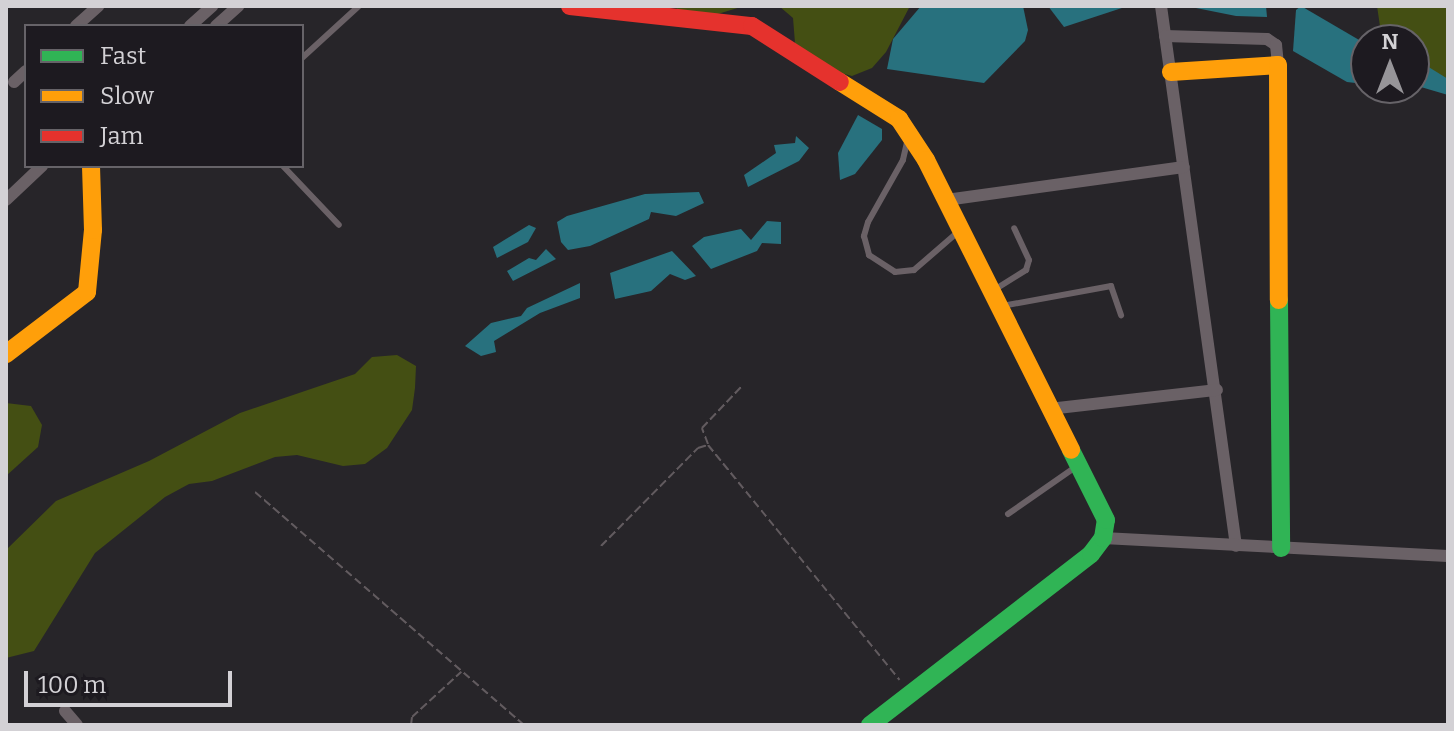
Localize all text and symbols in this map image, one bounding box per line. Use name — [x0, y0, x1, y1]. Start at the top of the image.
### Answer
legend — [24, 24, 304, 168]
north arrow — [1350, 24, 1430, 104]
text: N — [1382, 28, 1398, 55]
text: Fast — [100, 42, 146, 70]
text: Slow — [100, 82, 154, 110]
text: Jam — [100, 122, 143, 150]
scale bar — [28, 655, 236, 705]
text: 100 m — [38, 671, 106, 699]

